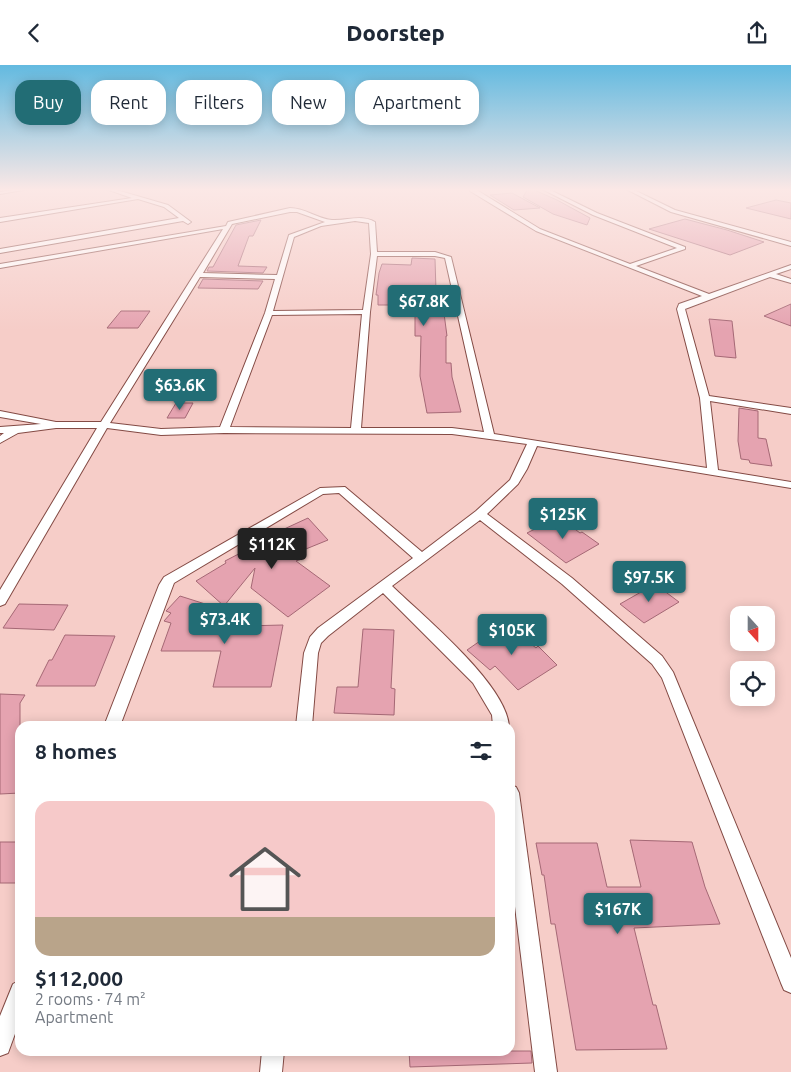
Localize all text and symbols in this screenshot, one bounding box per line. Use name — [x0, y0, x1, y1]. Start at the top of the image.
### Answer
icon: back — [20, 19, 48, 47]
icon: share — [743, 19, 771, 47]
text: Doorstep — [346, 20, 445, 45]
chip: Buy — [15, 80, 81, 125]
chip: Rent — [91, 80, 166, 125]
chip: Filters — [176, 80, 262, 125]
chip: New — [272, 80, 345, 125]
chip: Apartment — [355, 80, 479, 125]
pin: $67.8K — [383, 285, 465, 327]
text: $67.8K — [399, 292, 449, 310]
pin: $63.6K — [139, 369, 221, 411]
text: $63.6K — [155, 376, 205, 394]
pin: $125K — [528, 497, 598, 540]
text: $125K — [540, 505, 586, 523]
pin: $112K — [237, 527, 307, 570]
text: $112K — [249, 535, 295, 553]
pin: $97.5K — [608, 561, 690, 603]
text: $97.5K — [624, 568, 674, 586]
pin: $73.4K — [184, 603, 266, 645]
north arrow — [730, 606, 775, 651]
map controls — [730, 606, 775, 706]
text: $73.4K — [200, 610, 250, 628]
pin: $105K — [477, 613, 547, 656]
text: $105K — [489, 621, 535, 639]
button: locate — [730, 661, 775, 706]
icon: filters — [467, 737, 495, 765]
text: 8 homes — [35, 739, 117, 763]
icon: home — [220, 834, 310, 924]
pin: $167K — [583, 893, 653, 935]
text: $167K — [595, 900, 641, 918]
text: $112,000 — [35, 966, 123, 990]
text: 2 rooms · 74 m² — [35, 990, 146, 1008]
text: Apartment — [35, 1008, 113, 1026]

